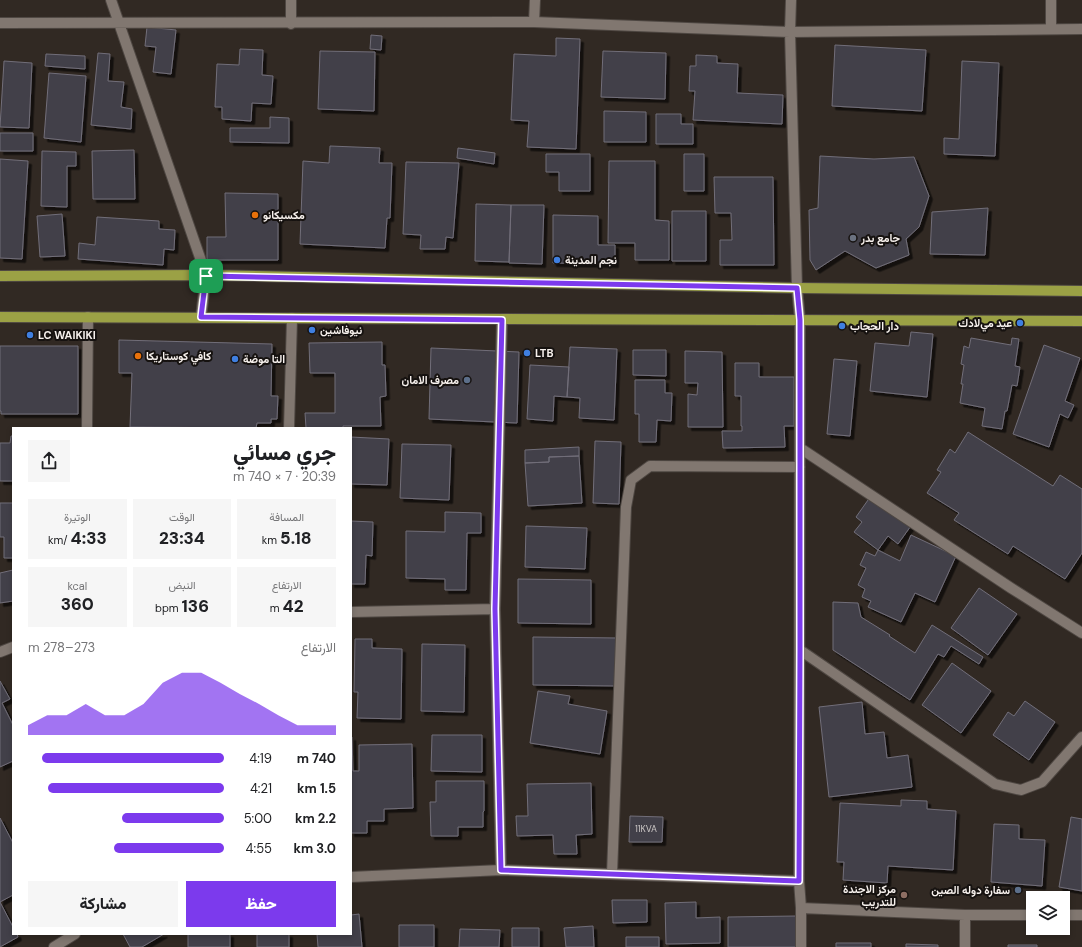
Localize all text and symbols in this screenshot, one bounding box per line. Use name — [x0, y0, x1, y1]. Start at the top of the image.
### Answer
place label: مكسيكانو — [263, 208, 305, 222]
marker: مكسيكانو — [250, 210, 260, 220]
place label: جامع بدر — [860, 231, 901, 246]
marker: جامع بدر — [848, 233, 858, 243]
place label: نجم المدينة — [565, 253, 617, 268]
marker: نجم المدينة — [552, 255, 562, 265]
pin — [189, 259, 223, 293]
icon: arrive — [195, 265, 217, 287]
place label: عيد ميﻻدك — [958, 316, 1012, 332]
marker: عيد ميﻻدك — [1015, 318, 1025, 328]
place label: دار الحجاب — [850, 319, 899, 333]
marker: دار الحجاب — [837, 321, 847, 331]
place label: نيوفاشين — [320, 323, 362, 337]
marker: نيوفاشين — [307, 325, 317, 335]
place label: LC WAIKIKI — [38, 328, 96, 342]
marker: LC WAIKIKI — [25, 330, 35, 340]
place label: LTB — [535, 346, 553, 360]
marker: LTB — [522, 348, 532, 358]
place label: كافي كوستاريكا — [146, 349, 211, 365]
marker: كافي كوستاريكا — [133, 351, 143, 361]
place label: التا موضة — [243, 352, 285, 366]
marker: التا موضة — [230, 354, 240, 364]
place label: مصرف الامان — [402, 373, 459, 387]
marker: مصرف الامان — [462, 375, 472, 385]
text: جري مسائي — [233, 438, 336, 467]
button: share — [28, 440, 70, 482]
text: 20:39 · 7 × 740 m — [233, 468, 336, 485]
text: الوتيرة — [64, 510, 91, 524]
text: الوقت — [169, 510, 195, 524]
text: المسافة — [269, 510, 304, 524]
text: 4:33 — [71, 527, 107, 549]
text: 23:34 — [159, 527, 205, 549]
text: 5.18 — [280, 527, 312, 549]
text: /km — [48, 533, 71, 547]
text: km — [262, 533, 280, 547]
text: النبض — [168, 578, 196, 592]
text: الارتفاع — [272, 578, 302, 592]
text: kcal — [67, 579, 87, 593]
text: 360 — [61, 593, 94, 615]
text: 136 — [182, 595, 209, 617]
text: 42 — [283, 595, 304, 617]
text: bpm — [155, 601, 182, 615]
text: m — [270, 601, 283, 615]
text: 273–278 m — [28, 639, 95, 656]
text: الارتفاع — [301, 639, 336, 656]
text: 4:19 — [249, 750, 272, 767]
text: 740 m — [297, 750, 336, 767]
text: 4:21 — [250, 780, 272, 797]
text: 1.5 km — [297, 780, 336, 797]
text: 5:00 — [244, 810, 272, 827]
text: 2.2 km — [295, 810, 336, 827]
house number: 11KVA — [635, 823, 657, 835]
text: 4:55 — [246, 840, 272, 857]
text: 3.0 km — [293, 840, 336, 857]
button: مشاركة — [28, 881, 178, 927]
button: حفظ — [186, 881, 336, 927]
place label: مركز الاجندة للتدريب — [843, 882, 896, 909]
place label: سفارة دوله الصين — [931, 883, 1010, 897]
marker: سفارة دوله الصين — [1013, 885, 1023, 895]
marker: مركز الاجندة للتدريب — [899, 890, 909, 900]
map controls — [1026, 891, 1070, 935]
button: layers — [1026, 891, 1070, 935]

